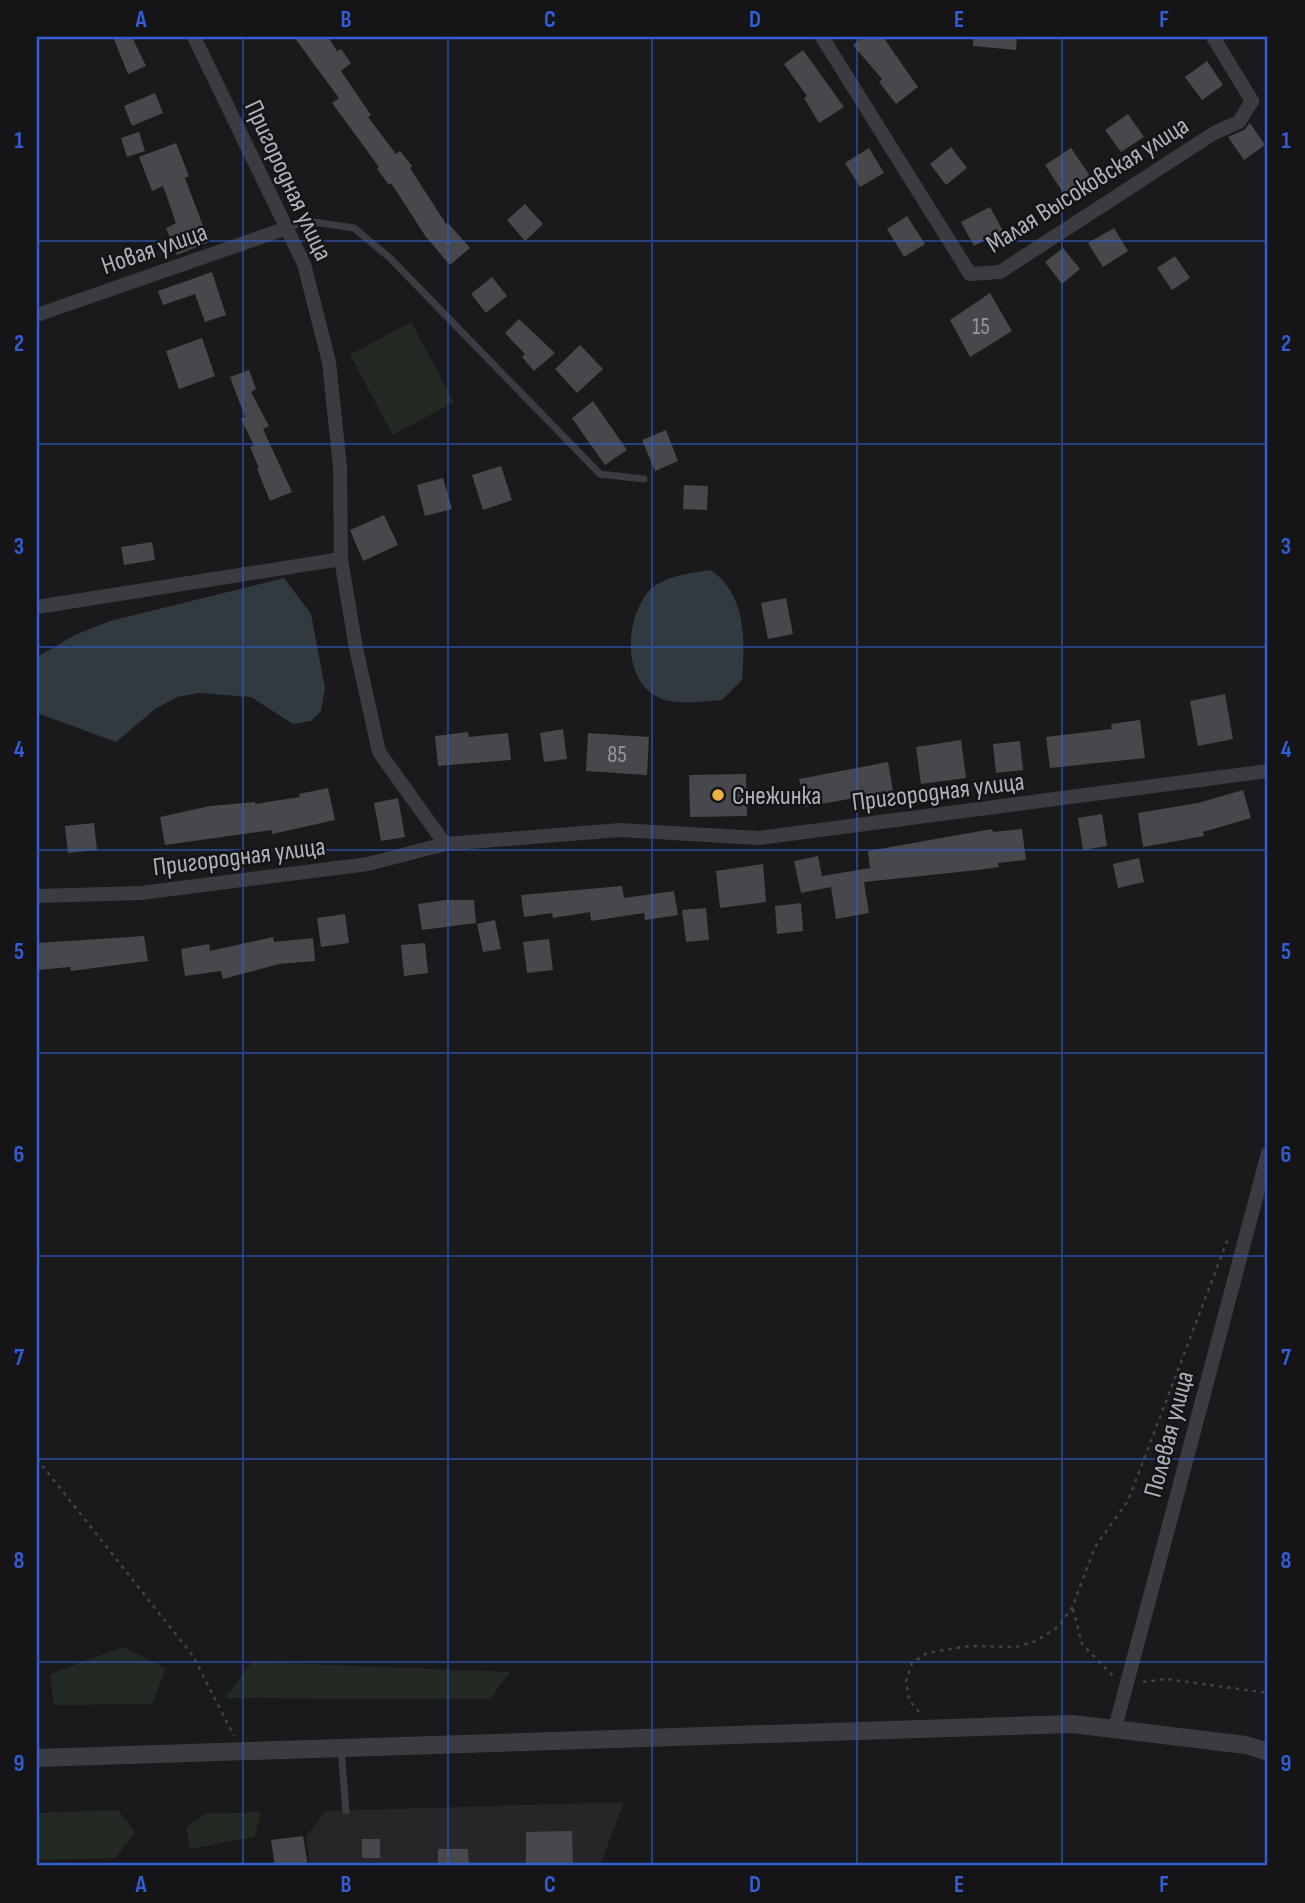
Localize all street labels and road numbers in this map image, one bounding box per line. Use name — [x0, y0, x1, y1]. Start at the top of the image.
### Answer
street label: Пригородная улица — [237, 95, 338, 266]
street label: Малая Высоковская улица — [981, 110, 1195, 260]
street label: Новая улица — [97, 217, 211, 282]
street label: Пригородная улица — [850, 767, 1026, 818]
street label: Пригородная улица — [151, 832, 327, 883]
street label: Полевая улица — [1138, 1368, 1201, 1501]

